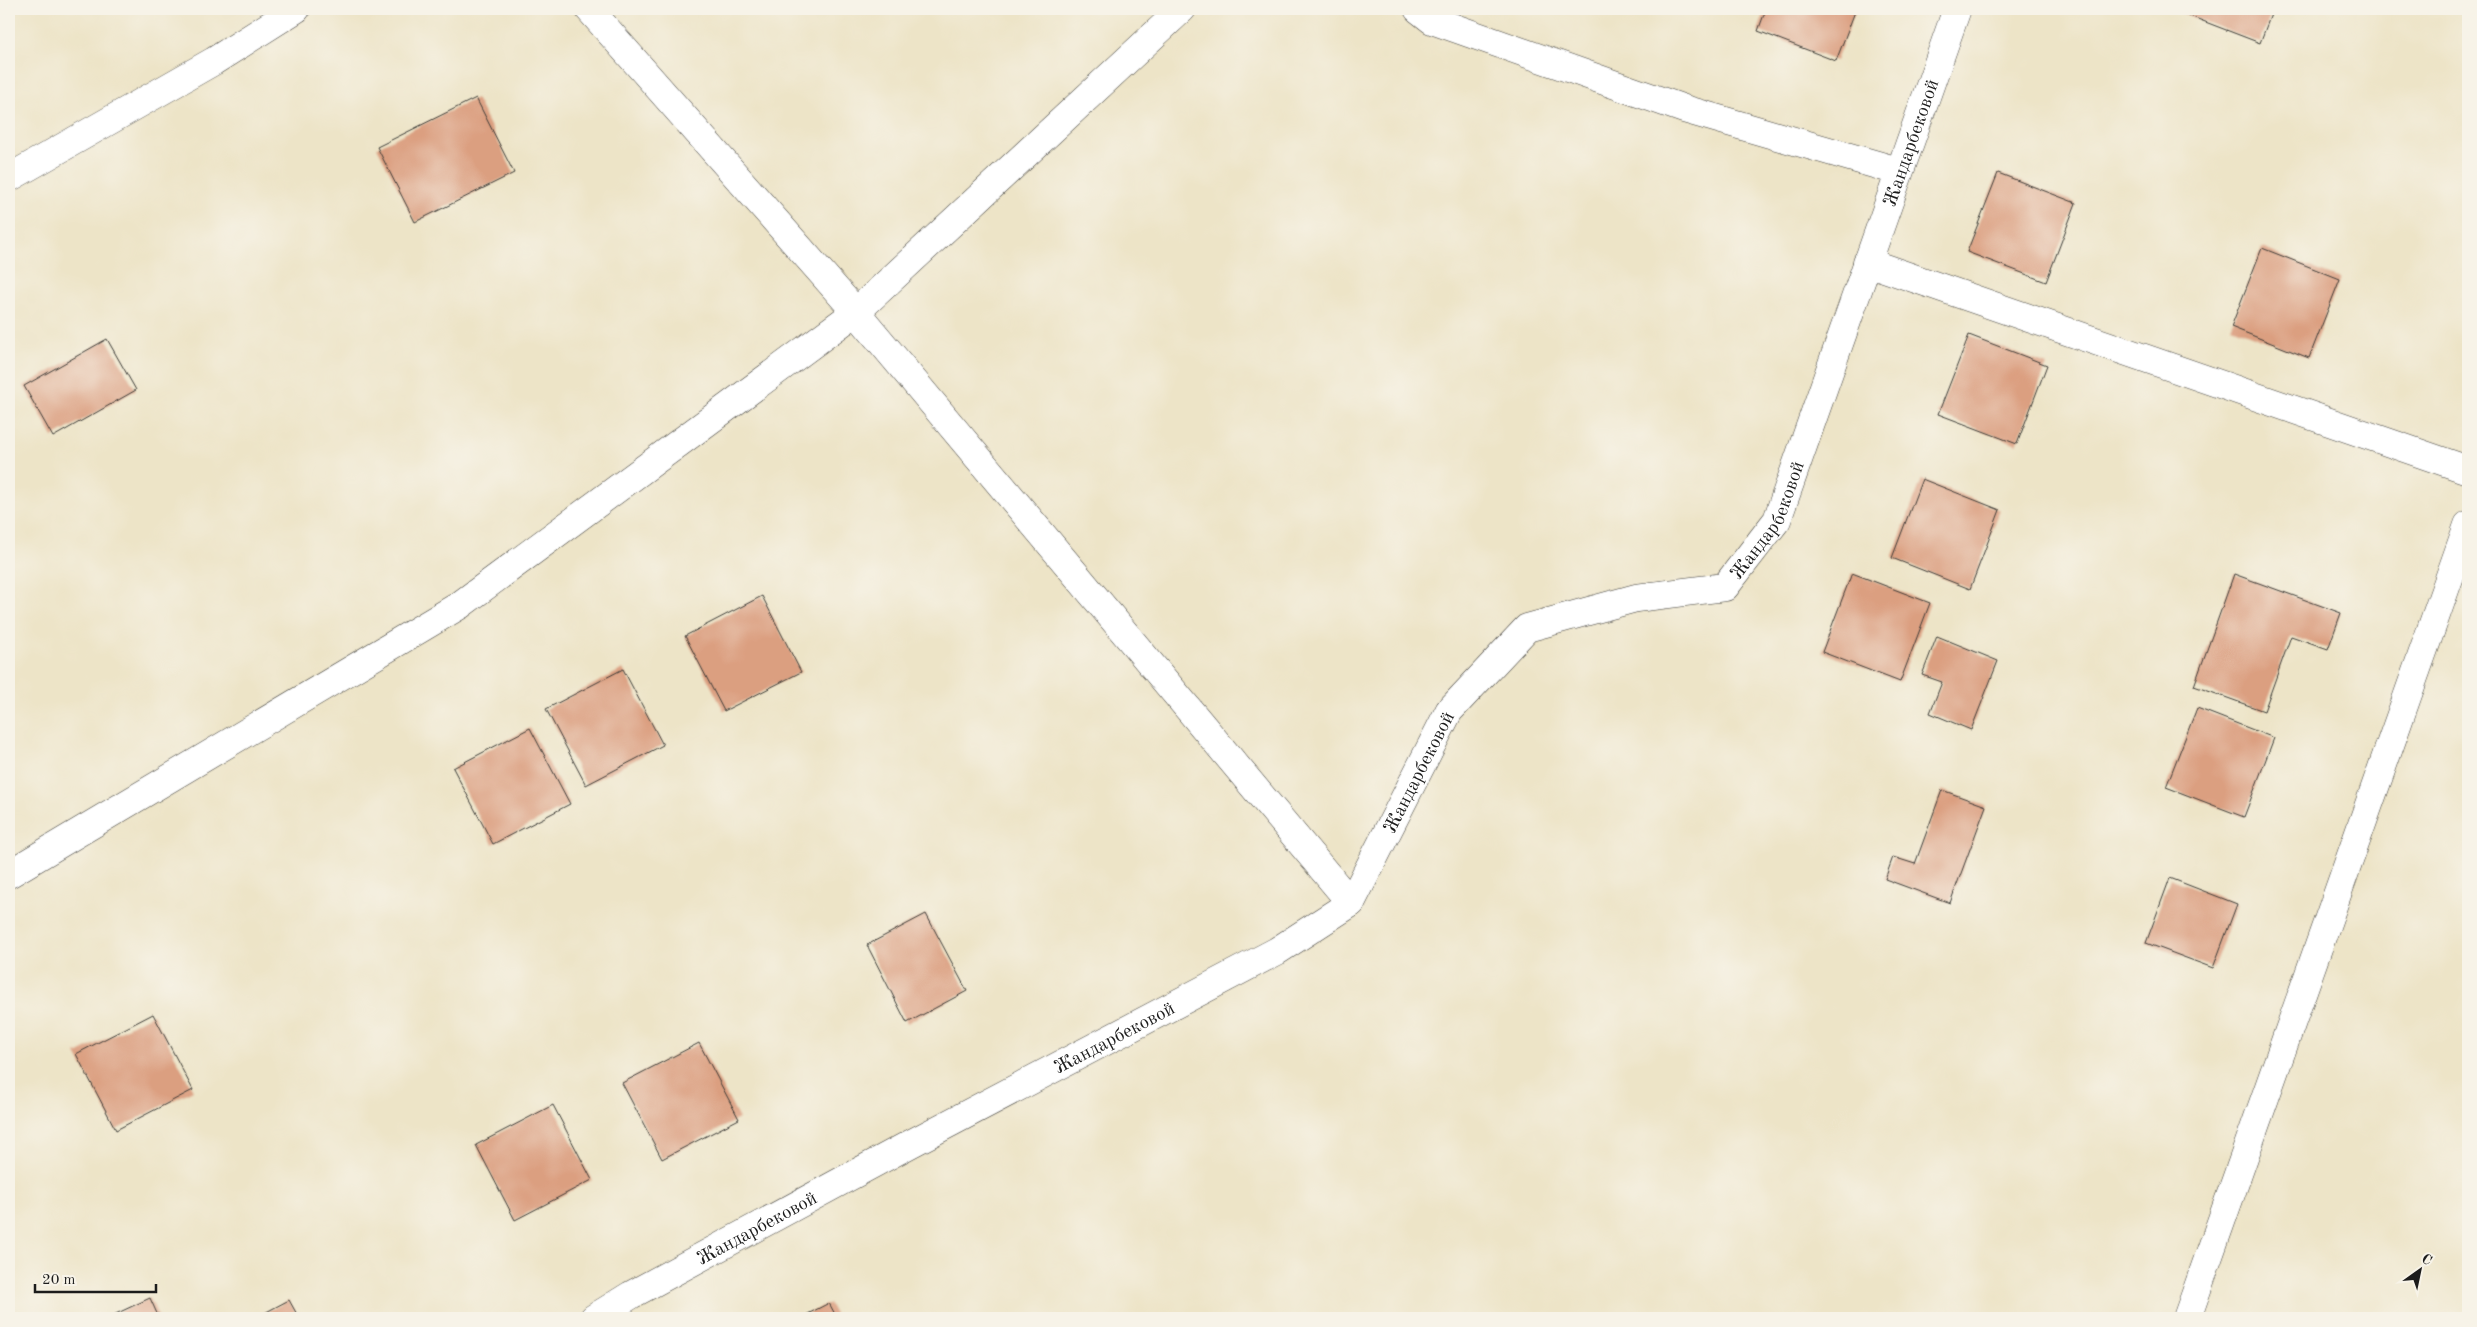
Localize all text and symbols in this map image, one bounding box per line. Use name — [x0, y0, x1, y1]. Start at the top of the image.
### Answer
street label: Жандарбековой — [1881, 77, 1943, 209]
street label: Жандарбековой — [1728, 459, 1809, 584]
street label: Жандарбековой — [1381, 709, 1459, 837]
street label: Жандарбековой — [1051, 1000, 1178, 1079]
street label: Жандарбековой — [694, 1189, 821, 1270]
north arrow — [2394, 1244, 2444, 1294]
text: С — [2419, 1252, 2434, 1268]
scale bar — [35, 1262, 156, 1294]
text: 20 m — [42, 1273, 76, 1288]

